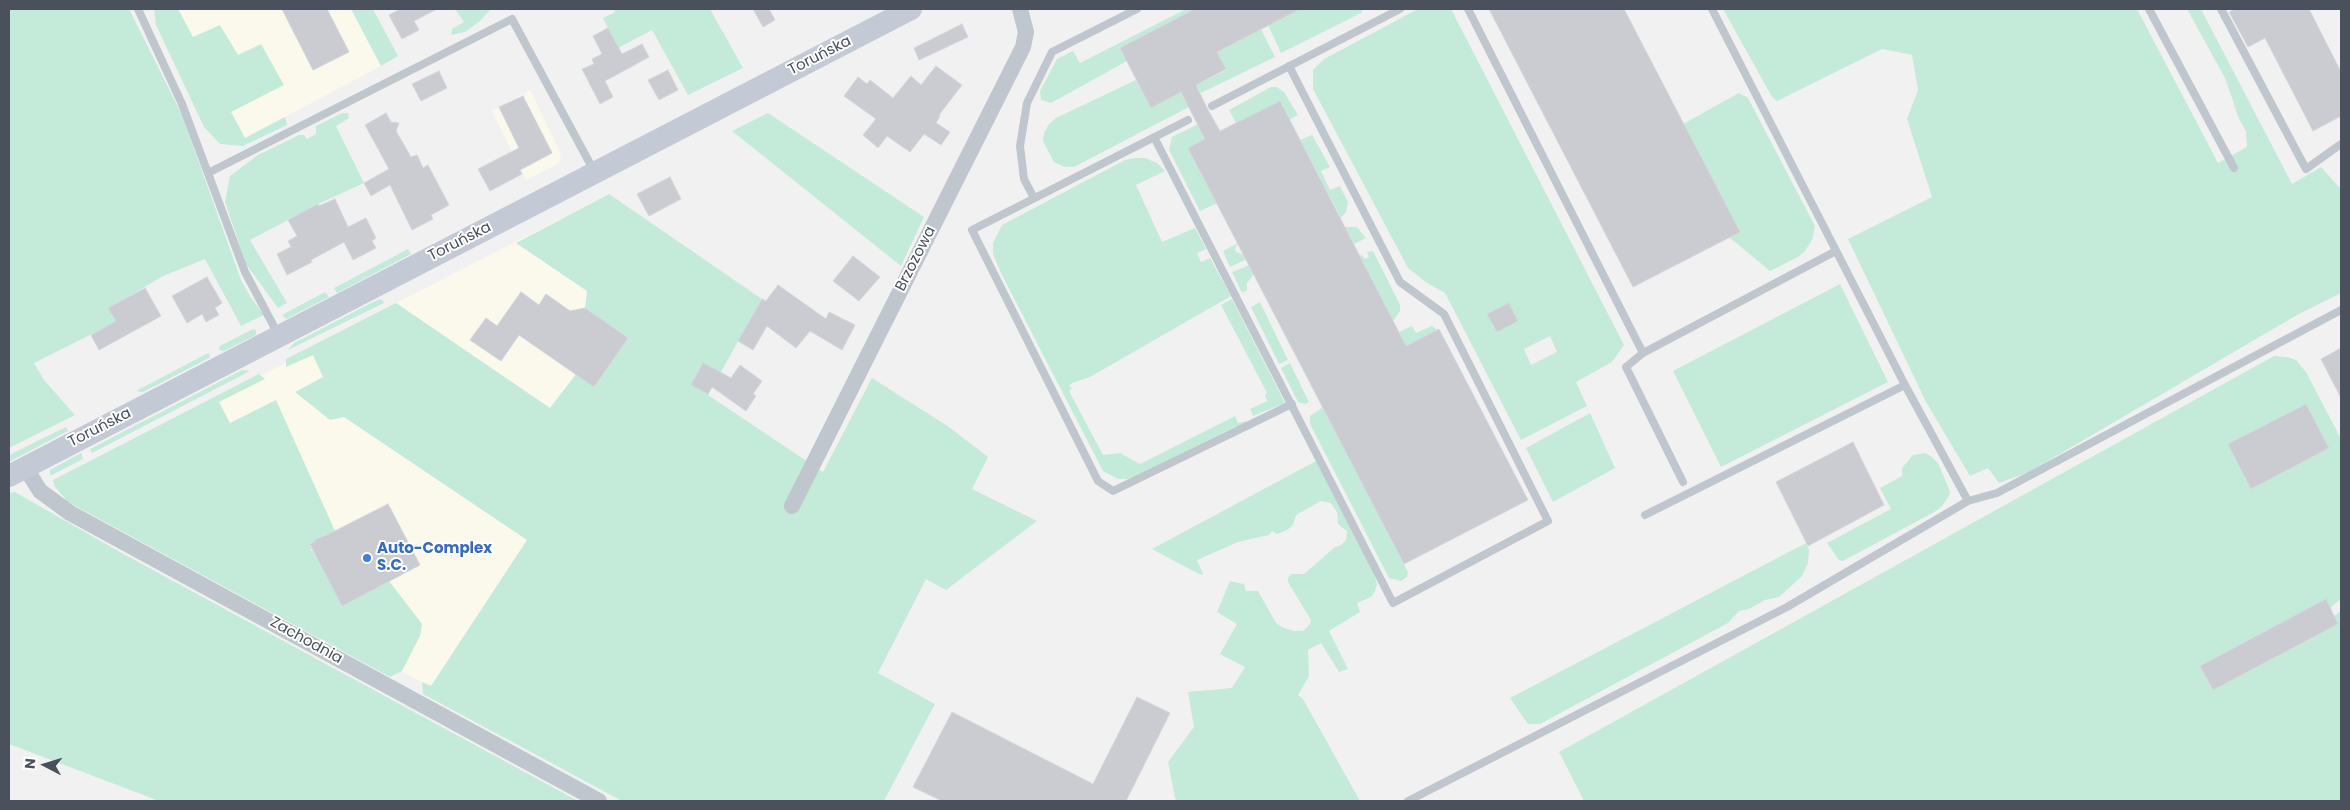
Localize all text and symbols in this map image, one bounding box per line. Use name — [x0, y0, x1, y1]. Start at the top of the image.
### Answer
street label: Toruńska — [786, 32, 854, 80]
street label: Toruńska — [426, 218, 494, 266]
street label: Brzozowa — [892, 224, 940, 294]
street label: Toruńska — [66, 404, 134, 452]
place label: Auto-Complex S.C. — [377, 540, 492, 575]
marker: Auto-Complex S.C. — [361, 552, 373, 564]
street label: Zachodnia — [267, 614, 345, 668]
north arrow — [20, 740, 70, 790]
text: N — [20, 758, 40, 770]

